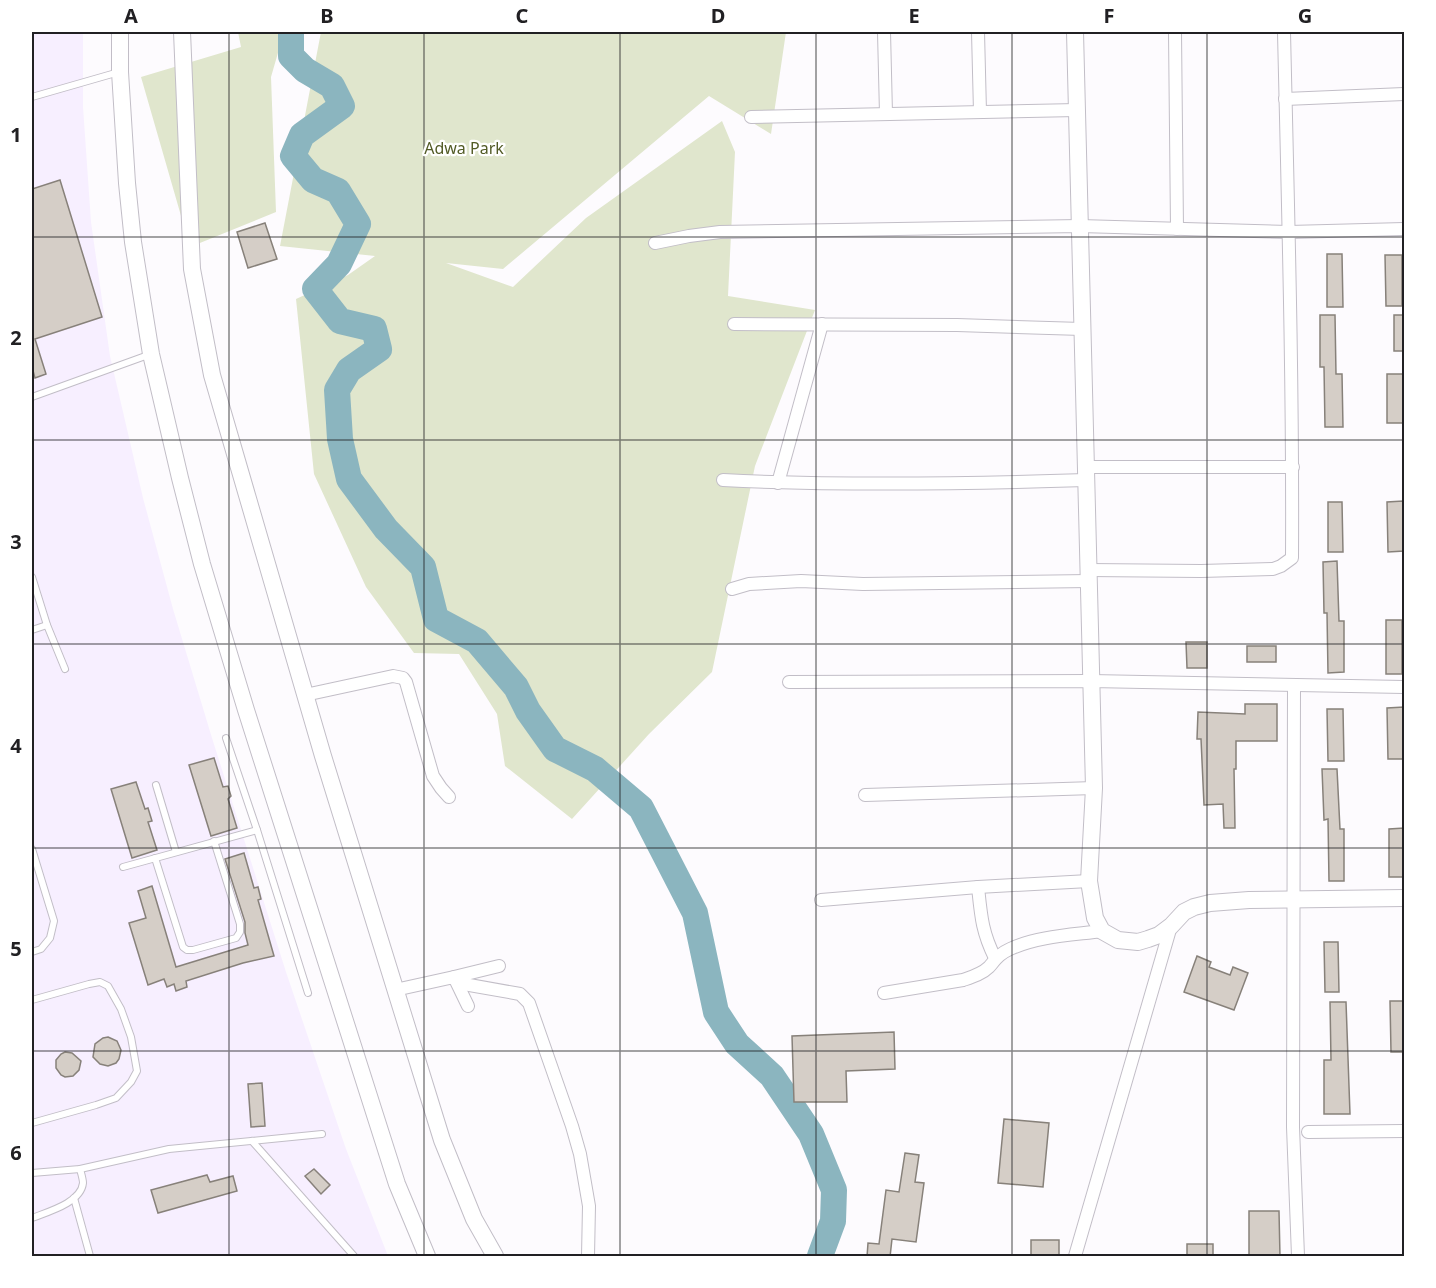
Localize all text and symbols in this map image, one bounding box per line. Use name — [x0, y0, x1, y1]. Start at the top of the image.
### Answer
text: A — [124, 2, 138, 29]
text: B — [320, 2, 334, 29]
text: C — [516, 2, 529, 29]
text: D — [711, 2, 725, 29]
text: E — [908, 2, 920, 29]
text: F — [1104, 2, 1114, 29]
text: G — [1298, 2, 1312, 29]
text: 1 — [10, 121, 22, 148]
park label: Adwa Park — [424, 137, 504, 159]
text: 2 — [10, 324, 22, 351]
text: 3 — [10, 528, 22, 555]
text: 4 — [10, 732, 22, 759]
text: 5 — [10, 935, 22, 962]
text: 6 — [10, 1139, 22, 1166]

